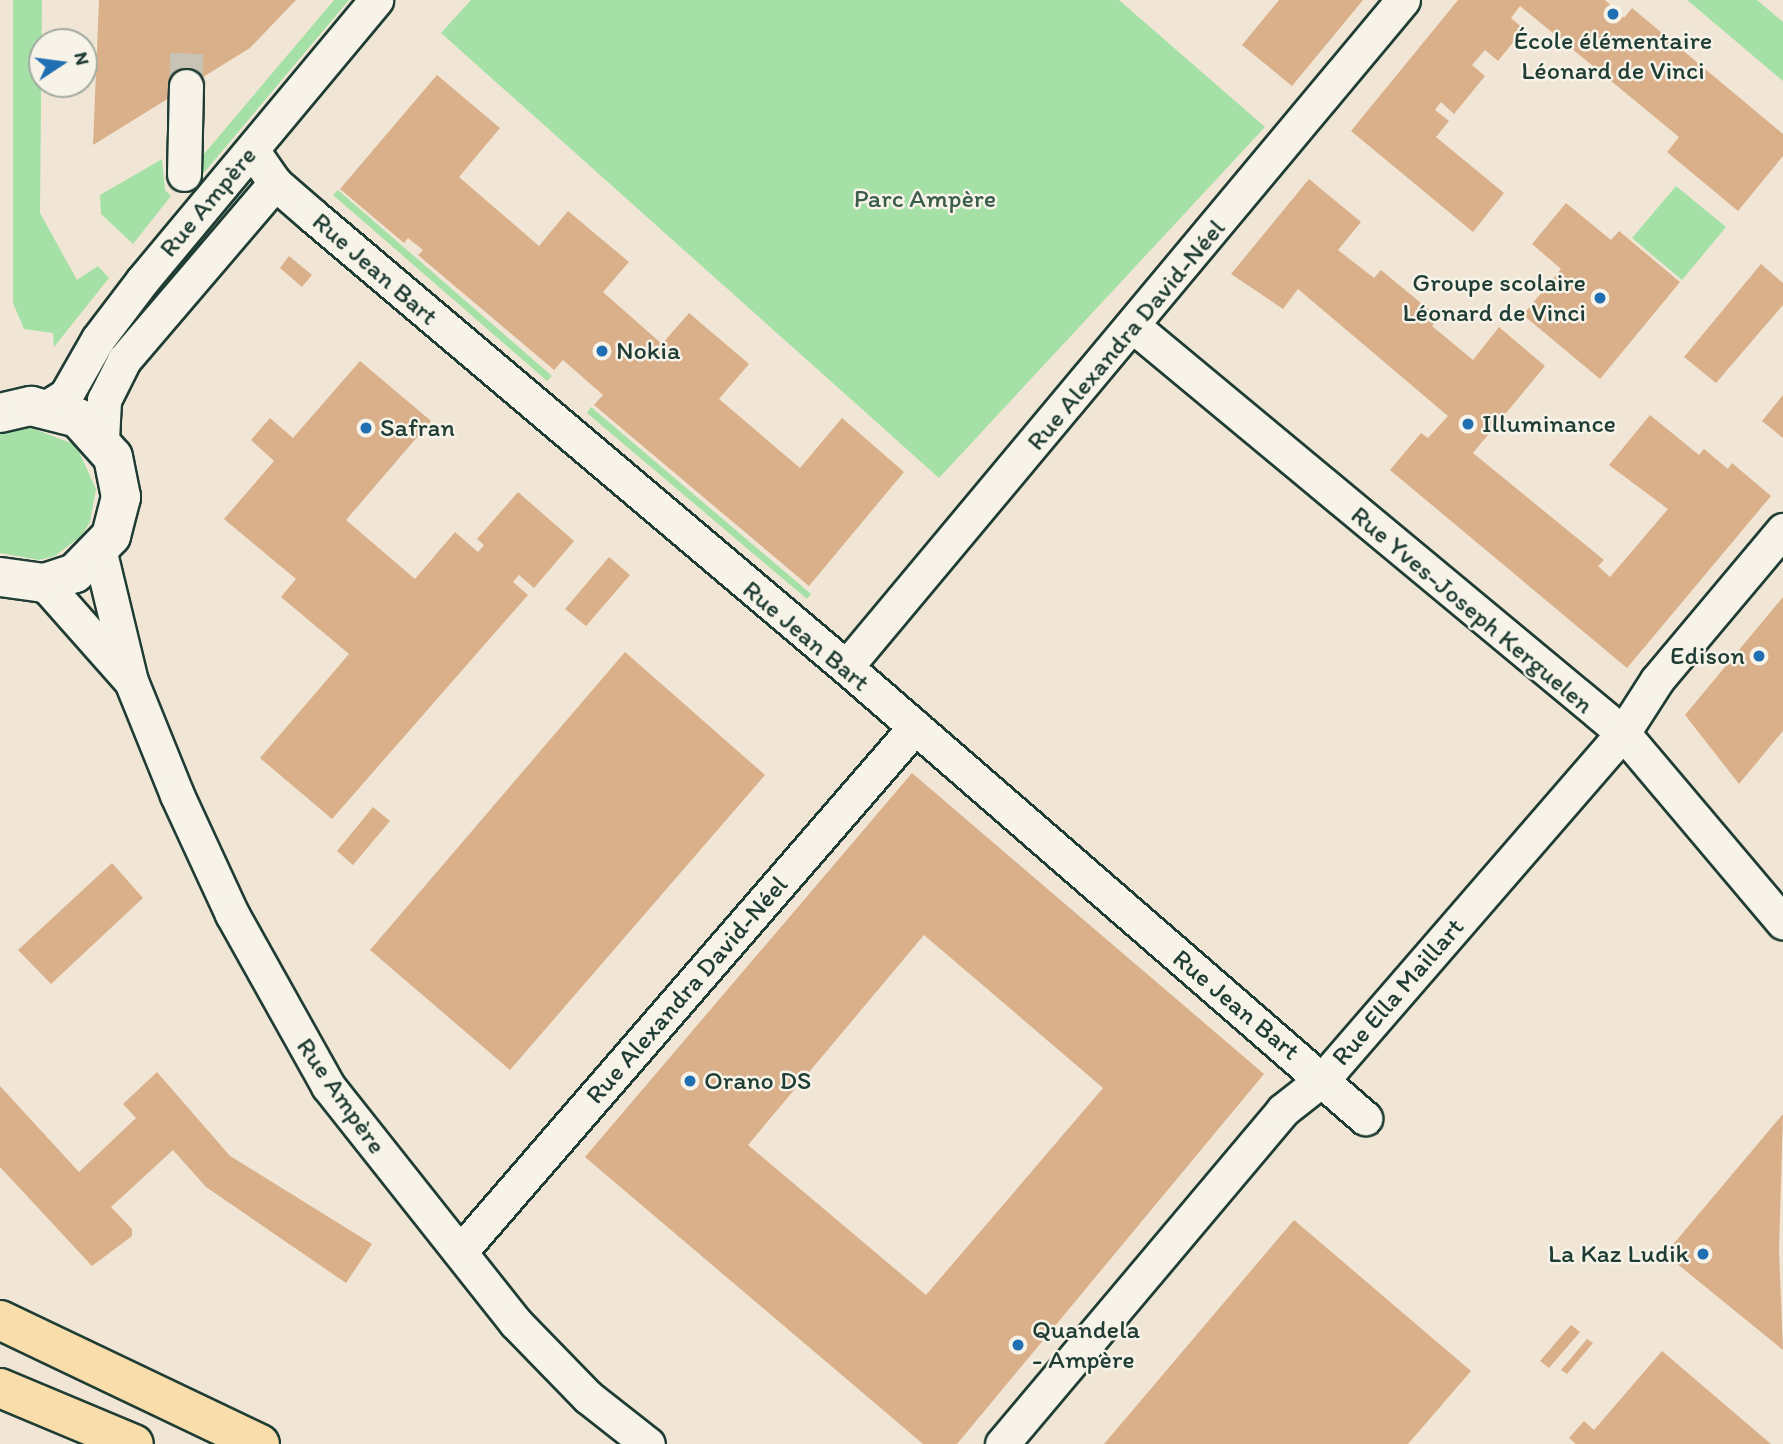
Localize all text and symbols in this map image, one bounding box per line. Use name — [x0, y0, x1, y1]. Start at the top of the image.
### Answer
marker: École élémentaire Léonard de Vinci — [1605, 6, 1621, 22]
place label: École élémentaire Léonard de Vinci — [1514, 25, 1712, 86]
north arrow — [28, 28, 98, 98]
text: N — [69, 50, 95, 67]
street label: Rue Ampère — [153, 140, 263, 264]
park label: Parc Ampère — [854, 183, 996, 215]
street label: Rue Jean Bart — [305, 206, 445, 332]
street label: Rue Alexandra David-Néel — [1020, 213, 1232, 457]
place label: Groupe scolaire Léonard de Vinci — [1402, 267, 1586, 328]
marker: Groupe scolaire Léonard de Vinci — [1592, 290, 1608, 306]
place label: Nokia — [616, 335, 680, 367]
marker: Nokia — [594, 343, 610, 359]
place label: Illuminance — [1482, 408, 1616, 440]
place label: Safran — [380, 412, 455, 444]
marker: Illuminance — [1460, 416, 1476, 432]
marker: Safran — [358, 420, 374, 436]
street label: Rue Yves-Joseph Kerguelen — [1345, 500, 1599, 720]
street label: Rue Jean Bart — [736, 574, 876, 698]
place label: Edison — [1670, 640, 1745, 672]
marker: Edison — [1751, 648, 1767, 664]
street label: Rue Alexandra David-Néel — [580, 870, 794, 1110]
street label: Rue Ella Maillart — [1325, 912, 1471, 1072]
street label: Rue Jean Bart — [1166, 943, 1306, 1067]
street label: Rue Ampère — [290, 1032, 392, 1160]
place label: Orano DS — [704, 1065, 811, 1097]
marker: Orano DS — [682, 1073, 698, 1089]
place label: La Kaz Ludik — [1547, 1238, 1689, 1270]
marker: La Kaz Ludik — [1695, 1246, 1711, 1262]
place label: Quandela - Ampère — [1032, 1314, 1140, 1376]
marker: Quandela - Ampère — [1010, 1337, 1026, 1353]

